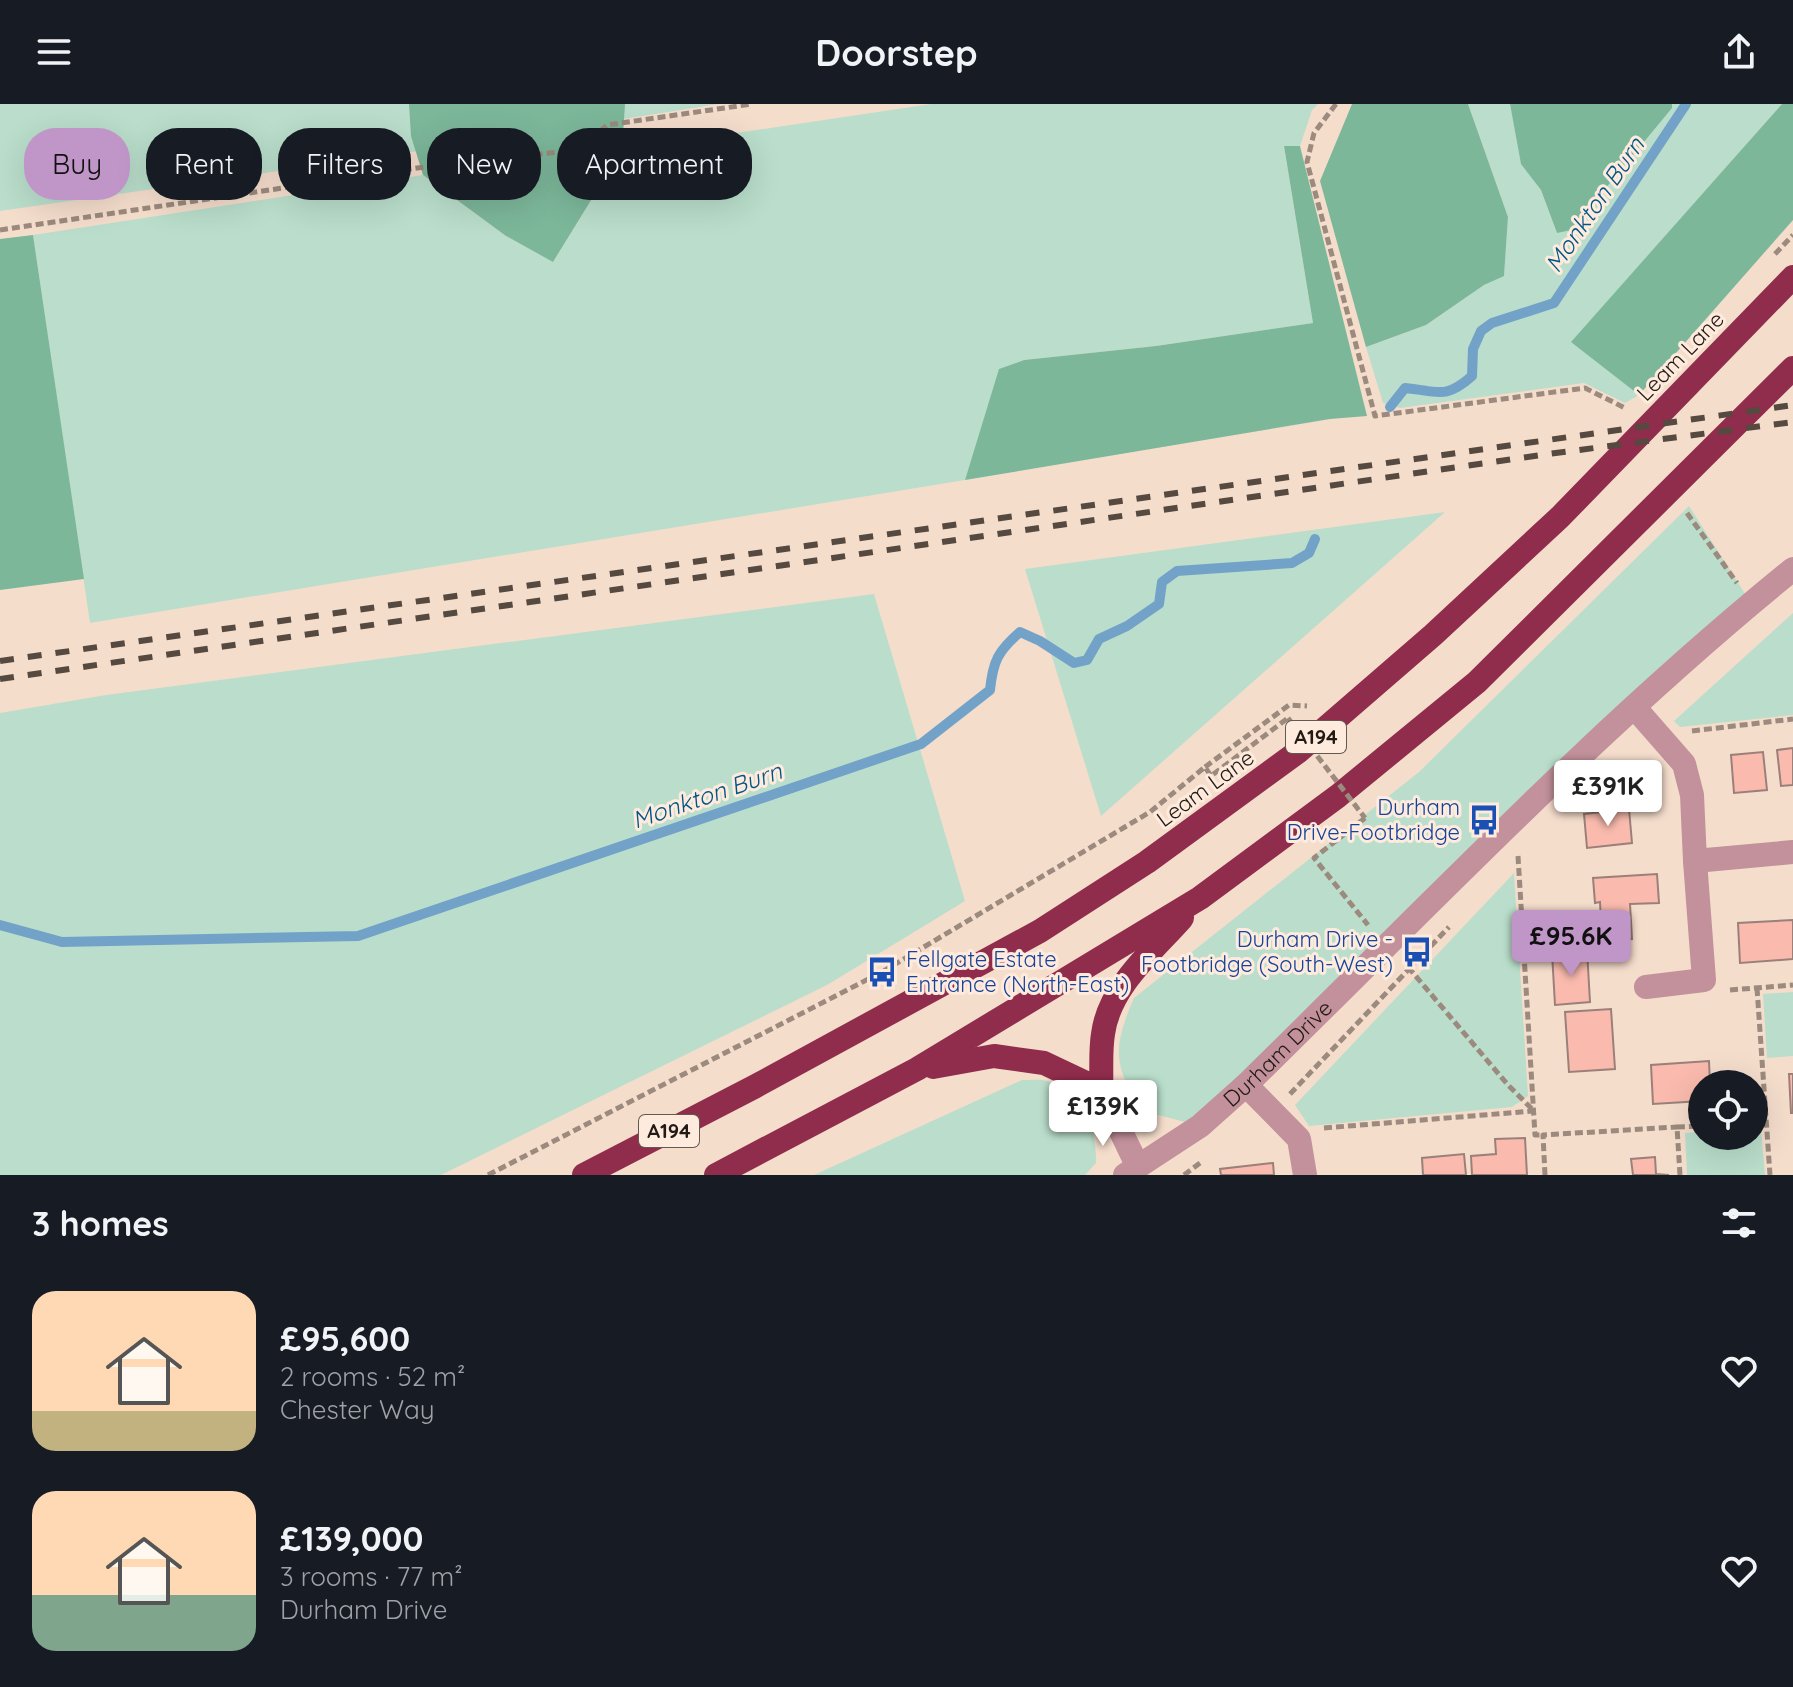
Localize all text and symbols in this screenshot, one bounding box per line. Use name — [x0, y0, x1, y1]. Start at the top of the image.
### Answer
icon: menu — [32, 30, 76, 74]
text: Doorstep — [815, 30, 978, 75]
icon: share — [1717, 30, 1761, 74]
chip: Buy — [24, 128, 130, 200]
chip: Rent — [146, 128, 262, 200]
chip: Filters — [278, 128, 411, 200]
chip: New — [427, 128, 541, 200]
chip: Apartment — [557, 128, 752, 200]
water label: Monkton Burn — [1538, 130, 1651, 278]
street label: Leam Lane — [1630, 305, 1730, 407]
road number: A194 — [1286, 721, 1346, 753]
street label: Leam Lane — [1151, 743, 1259, 833]
water label: Monkton Burn — [628, 755, 787, 835]
pin: £391K — [1552, 760, 1664, 828]
text: £391K — [1572, 769, 1644, 802]
place label: Durham Drive-Footbridge — [1287, 793, 1460, 846]
bus stop icon: Durham Drive-Footbridge — [1467, 803, 1501, 837]
pin: £95.6K — [1506, 910, 1636, 978]
text: £95.6K — [1530, 919, 1612, 952]
place label: Durham Drive - Footbridge (South-West) — [1141, 925, 1393, 978]
bus stop icon: Durham Drive - Footbridge (South-West) — [1400, 935, 1434, 969]
place label: Fellgate Estate Entrance (North-East) — [906, 945, 1129, 998]
bus stop icon: Fellgate Estate Entrance (North-East) — [865, 955, 899, 989]
street label: Durham Drive — [1217, 994, 1338, 1113]
map controls — [1688, 1070, 1768, 1150]
button: locate — [1688, 1070, 1768, 1150]
pin: £139K — [1047, 1080, 1159, 1148]
text: £139K — [1067, 1089, 1139, 1122]
road number: A194 — [639, 1115, 699, 1147]
icon: filters — [1717, 1201, 1761, 1245]
text: 3 homes — [32, 1202, 169, 1245]
text: £95,600 — [280, 1317, 410, 1360]
icon: home — [96, 1323, 192, 1419]
icon: heart — [1717, 1349, 1761, 1393]
text: 2 rooms · 52 m² — [280, 1360, 465, 1393]
text: Chester Way — [280, 1393, 435, 1426]
text: £139,000 — [280, 1517, 423, 1560]
icon: home — [96, 1523, 192, 1619]
icon: heart — [1717, 1549, 1761, 1593]
text: 3 rooms · 77 m² — [280, 1560, 462, 1593]
text: Durham Drive — [280, 1593, 447, 1626]

